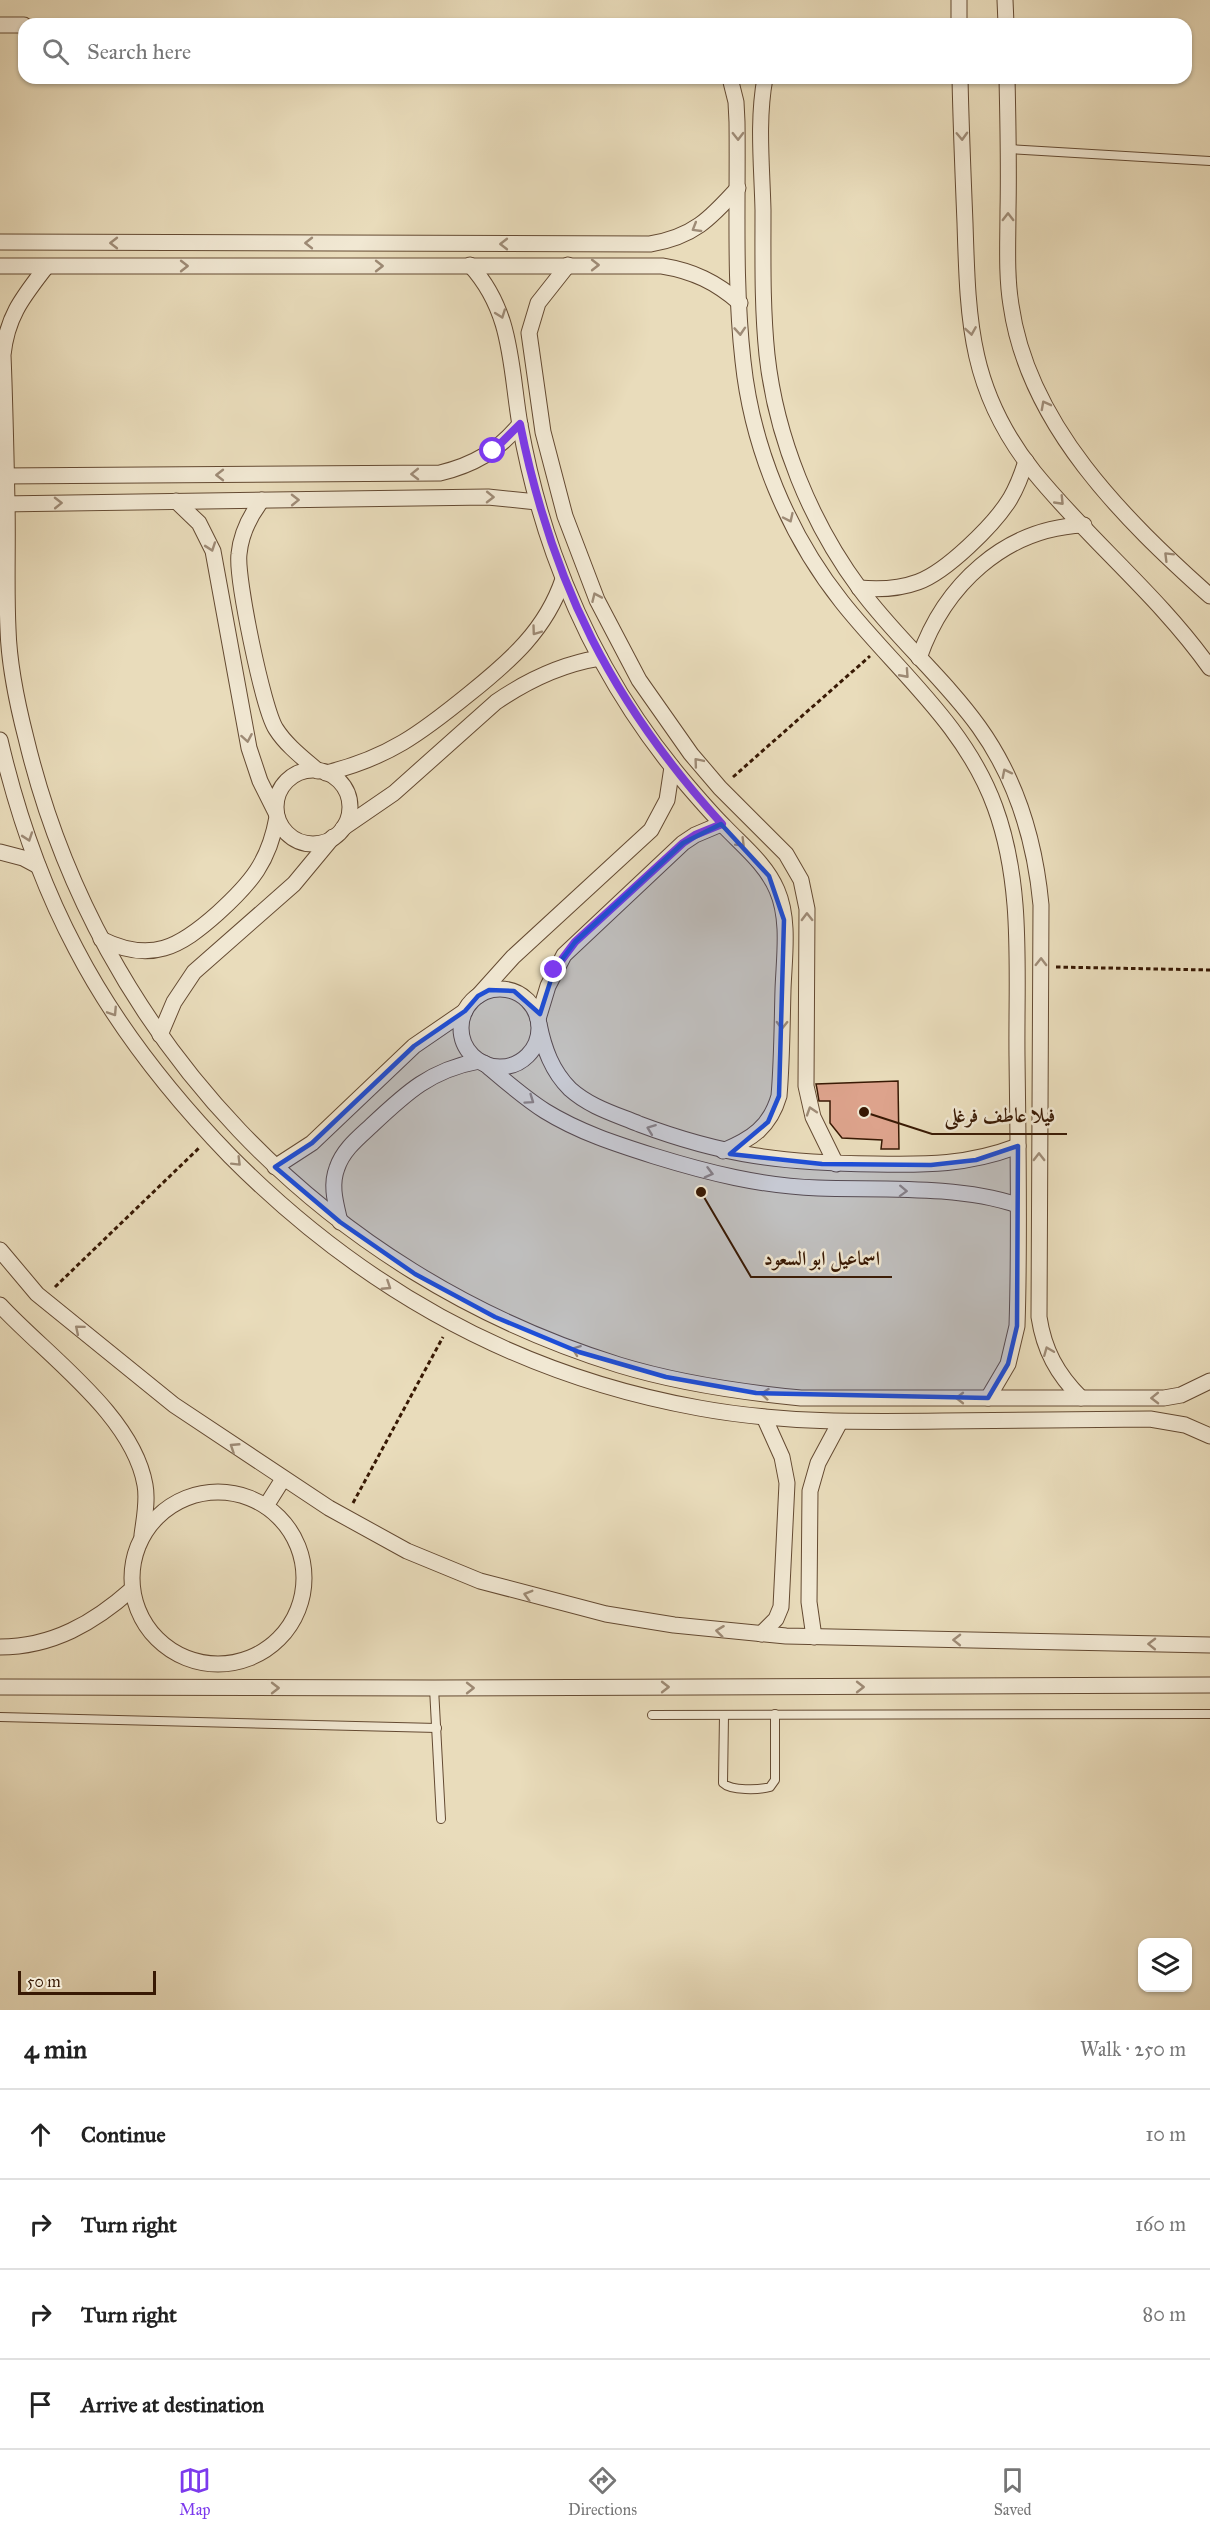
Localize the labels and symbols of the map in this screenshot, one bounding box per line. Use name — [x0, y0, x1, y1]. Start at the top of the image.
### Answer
one-way arrow — [731, 131, 744, 140]
one-way arrow — [955, 132, 968, 141]
one-way arrow — [1002, 212, 1014, 221]
one-way arrow — [692, 221, 702, 232]
one-way arrow — [110, 237, 119, 249]
one-way arrow — [305, 237, 314, 249]
one-way arrow — [500, 238, 509, 250]
one-way arrow — [591, 259, 600, 271]
one-way arrow — [180, 260, 189, 272]
one-way arrow — [375, 260, 384, 272]
one-way arrow — [493, 308, 506, 319]
one-way arrow — [734, 326, 747, 335]
one-way arrow — [964, 326, 976, 336]
one-way arrow — [1041, 401, 1052, 412]
route start — [479, 437, 505, 463]
one-way arrow — [410, 468, 419, 480]
one-way arrow — [215, 469, 224, 481]
one-way arrow — [486, 491, 495, 504]
one-way arrow — [291, 493, 300, 506]
one-way arrow — [1052, 494, 1063, 505]
one-way arrow — [54, 497, 63, 509]
one-way arrow — [782, 511, 794, 522]
one-way arrow — [204, 541, 217, 552]
one-way arrow — [1164, 552, 1174, 563]
one-way arrow — [591, 592, 603, 603]
one-way arrow — [533, 624, 544, 635]
one-way arrow — [898, 667, 909, 678]
one-way arrow — [240, 733, 253, 743]
one-way arrow — [694, 758, 705, 769]
one-way arrow — [1002, 768, 1013, 779]
one-way arrow — [20, 831, 33, 842]
one-way arrow — [734, 836, 745, 847]
one-way arrow — [801, 912, 813, 921]
route end — [540, 956, 566, 982]
one-way arrow — [1035, 958, 1047, 967]
one-way arrow — [106, 1006, 118, 1016]
one-way arrow — [776, 1020, 788, 1029]
one-way arrow — [523, 1093, 534, 1104]
callout: فيلا عاطف فرغلى — [932, 1096, 1067, 1134]
text: فيلا عاطف فرغلى — [944, 1103, 1055, 1131]
one-way arrow — [806, 1106, 818, 1117]
one-way arrow — [647, 1123, 657, 1136]
one-way arrow — [1033, 1153, 1045, 1162]
one-way arrow — [229, 1155, 240, 1166]
one-way arrow — [704, 1165, 714, 1178]
one-way arrow — [898, 1185, 907, 1197]
callout: اسماعيل ابو السعود — [751, 1239, 892, 1277]
text: اسماعيل ابو السعود — [764, 1246, 880, 1272]
one-way arrow — [380, 1279, 391, 1290]
one-way arrow — [75, 1325, 86, 1336]
one-way arrow — [571, 1345, 581, 1358]
one-way arrow — [1043, 1346, 1055, 1357]
one-way arrow — [761, 1388, 770, 1401]
one-way arrow — [955, 1392, 964, 1404]
one-way arrow — [1150, 1392, 1159, 1404]
one-way arrow — [230, 1443, 241, 1454]
one-way arrow — [524, 1590, 534, 1602]
one-way arrow — [715, 1625, 724, 1638]
one-way arrow — [952, 1634, 961, 1646]
one-way arrow — [1147, 1638, 1156, 1650]
one-way arrow — [661, 1681, 670, 1693]
one-way arrow — [856, 1681, 865, 1693]
one-way arrow — [271, 1682, 280, 1694]
one-way arrow — [466, 1682, 475, 1694]
scale bar — [18, 1968, 156, 1996]

